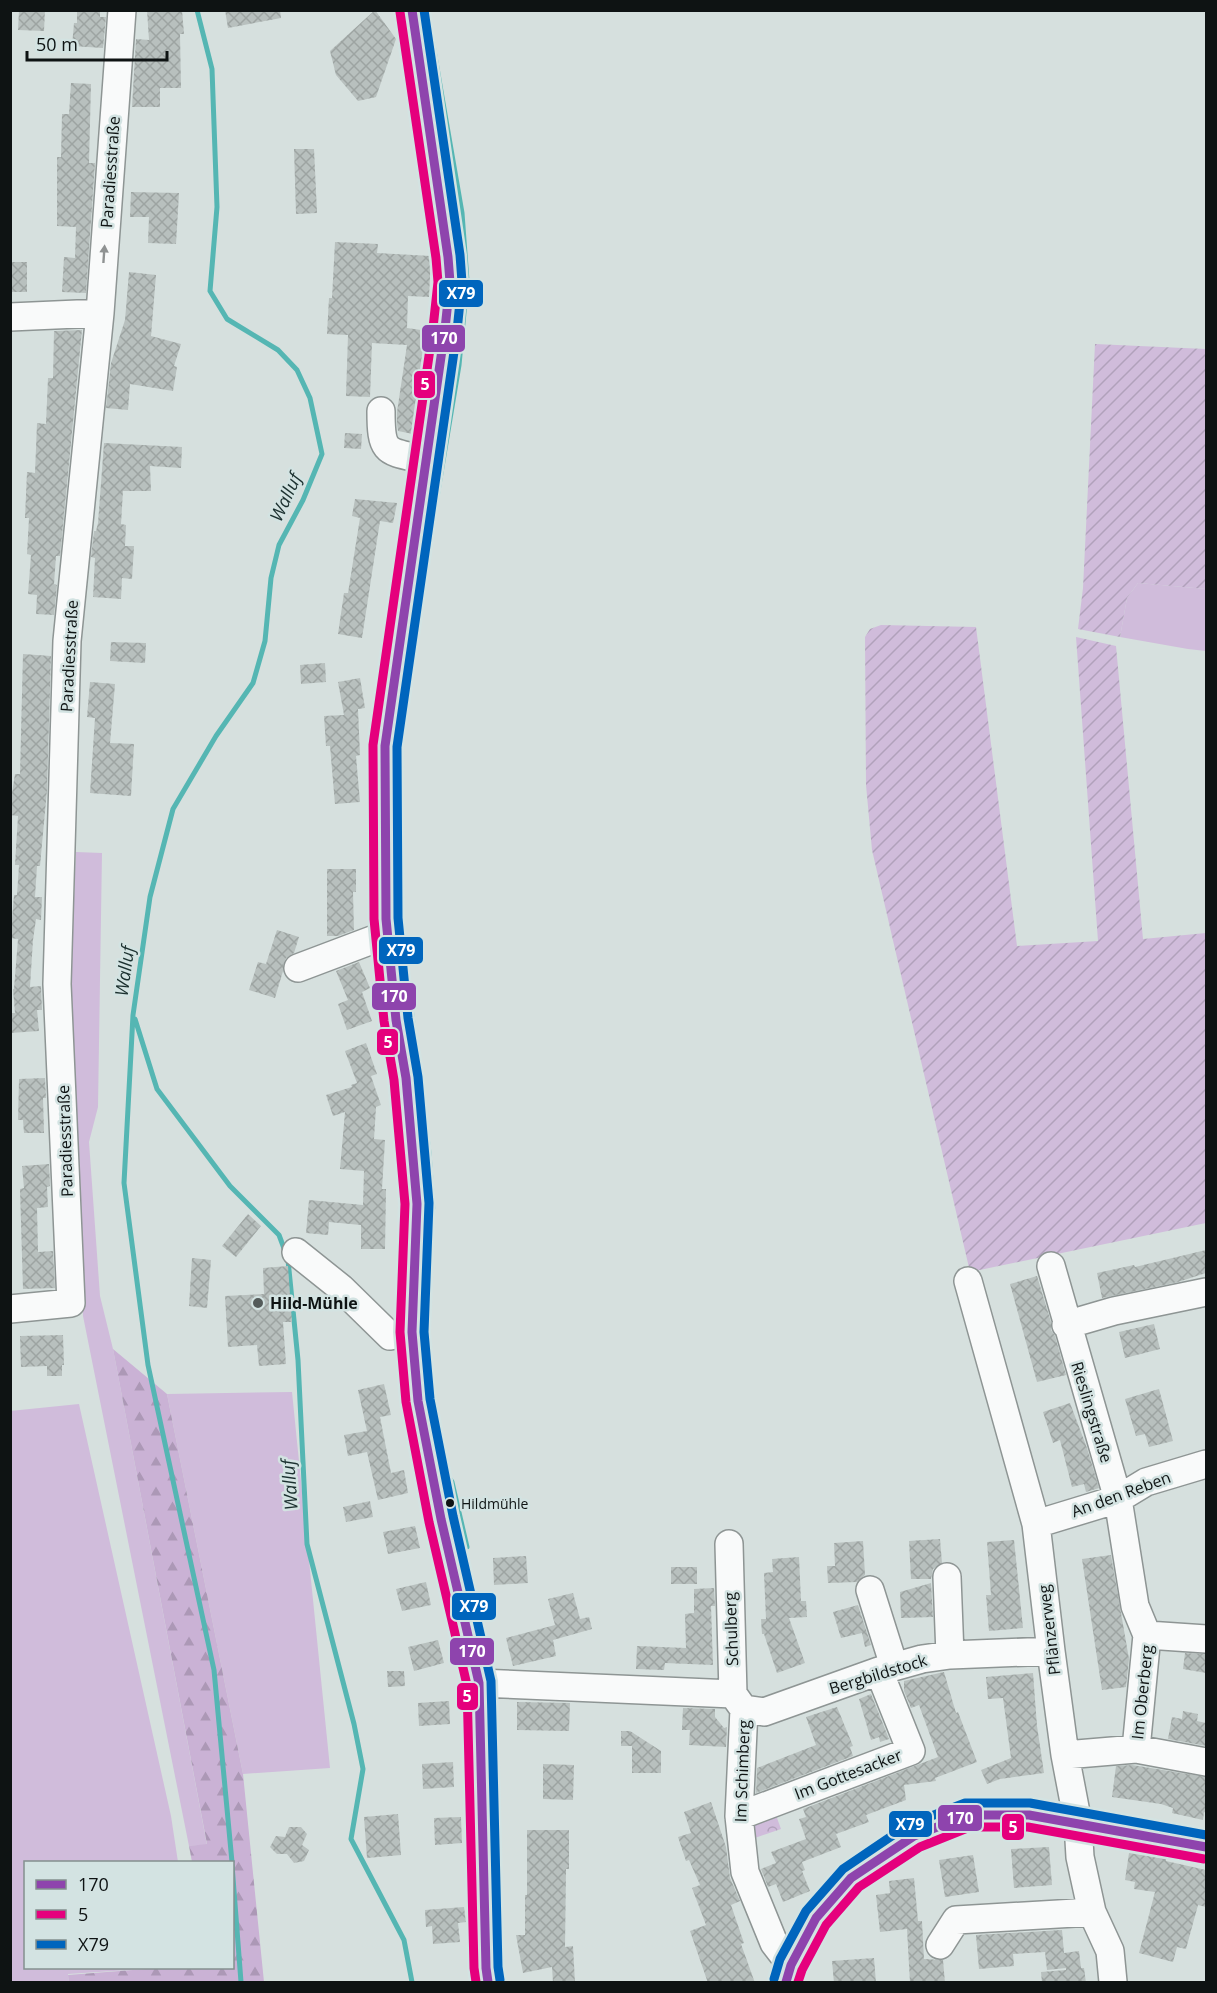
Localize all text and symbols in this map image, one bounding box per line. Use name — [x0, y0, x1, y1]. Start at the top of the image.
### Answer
scale bar — [27, 24, 166, 62]
text: 50 m — [36, 32, 78, 56]
street label: Paradiesstraße — [95, 115, 125, 229]
one-way arrow — [100, 245, 109, 264]
line badge: X79 — [438, 279, 484, 308]
text: X79 — [447, 282, 475, 304]
line badge: 170 — [421, 324, 466, 353]
text: 170 — [430, 327, 458, 349]
line badge: 5 — [413, 370, 436, 399]
text: 5 — [420, 373, 430, 395]
water label: Walluf — [263, 467, 308, 525]
street label: Paradiesstraße — [55, 599, 83, 713]
line badge: X79 — [378, 936, 424, 965]
text: X79 — [387, 939, 415, 961]
water label: Walluf — [109, 942, 140, 998]
line badge: 170 — [371, 982, 417, 1011]
text: 170 — [380, 985, 408, 1007]
line badge: 5 — [376, 1028, 399, 1056]
text: 5 — [383, 1031, 393, 1053]
street label: Paradiesstraße — [52, 1085, 78, 1197]
place label: Hild-Mühle — [270, 1292, 358, 1314]
marker: Hild-Mühle — [251, 1296, 265, 1310]
street label: Rieslingstraße — [1066, 1359, 1118, 1465]
water label: Walluf — [275, 1457, 303, 1511]
street label: An den Reben — [1068, 1466, 1174, 1522]
place label: Hildmühle — [461, 1494, 529, 1513]
marker: Hildmühle — [444, 1497, 456, 1509]
street label: Pflänzerweg — [1033, 1583, 1065, 1676]
street label: Schulberg — [719, 1591, 743, 1666]
line badge: X79 — [451, 1592, 497, 1621]
text: X79 — [460, 1595, 488, 1617]
line badge: 170 — [449, 1637, 495, 1666]
text: 170 — [458, 1640, 486, 1662]
street label: Im Oberberg — [1126, 1643, 1158, 1740]
street label: Bergbildstock — [826, 1649, 930, 1699]
line badge: 5 — [456, 1682, 479, 1711]
text: 5 — [462, 1685, 472, 1707]
street label: Im Schimberg — [729, 1719, 755, 1823]
street label: Im Gottesacker — [791, 1743, 905, 1805]
line badge: 170 — [937, 1804, 983, 1832]
text: 170 — [946, 1807, 974, 1829]
line badge: X79 — [888, 1810, 933, 1838]
text: X79 — [896, 1813, 924, 1835]
line badge: 5 — [1001, 1813, 1025, 1841]
text: 5 — [1008, 1816, 1018, 1838]
legend — [24, 1861, 234, 1969]
text: 170 — [78, 1872, 109, 1896]
text: 5 — [78, 1902, 88, 1926]
text: X79 — [78, 1932, 109, 1956]

